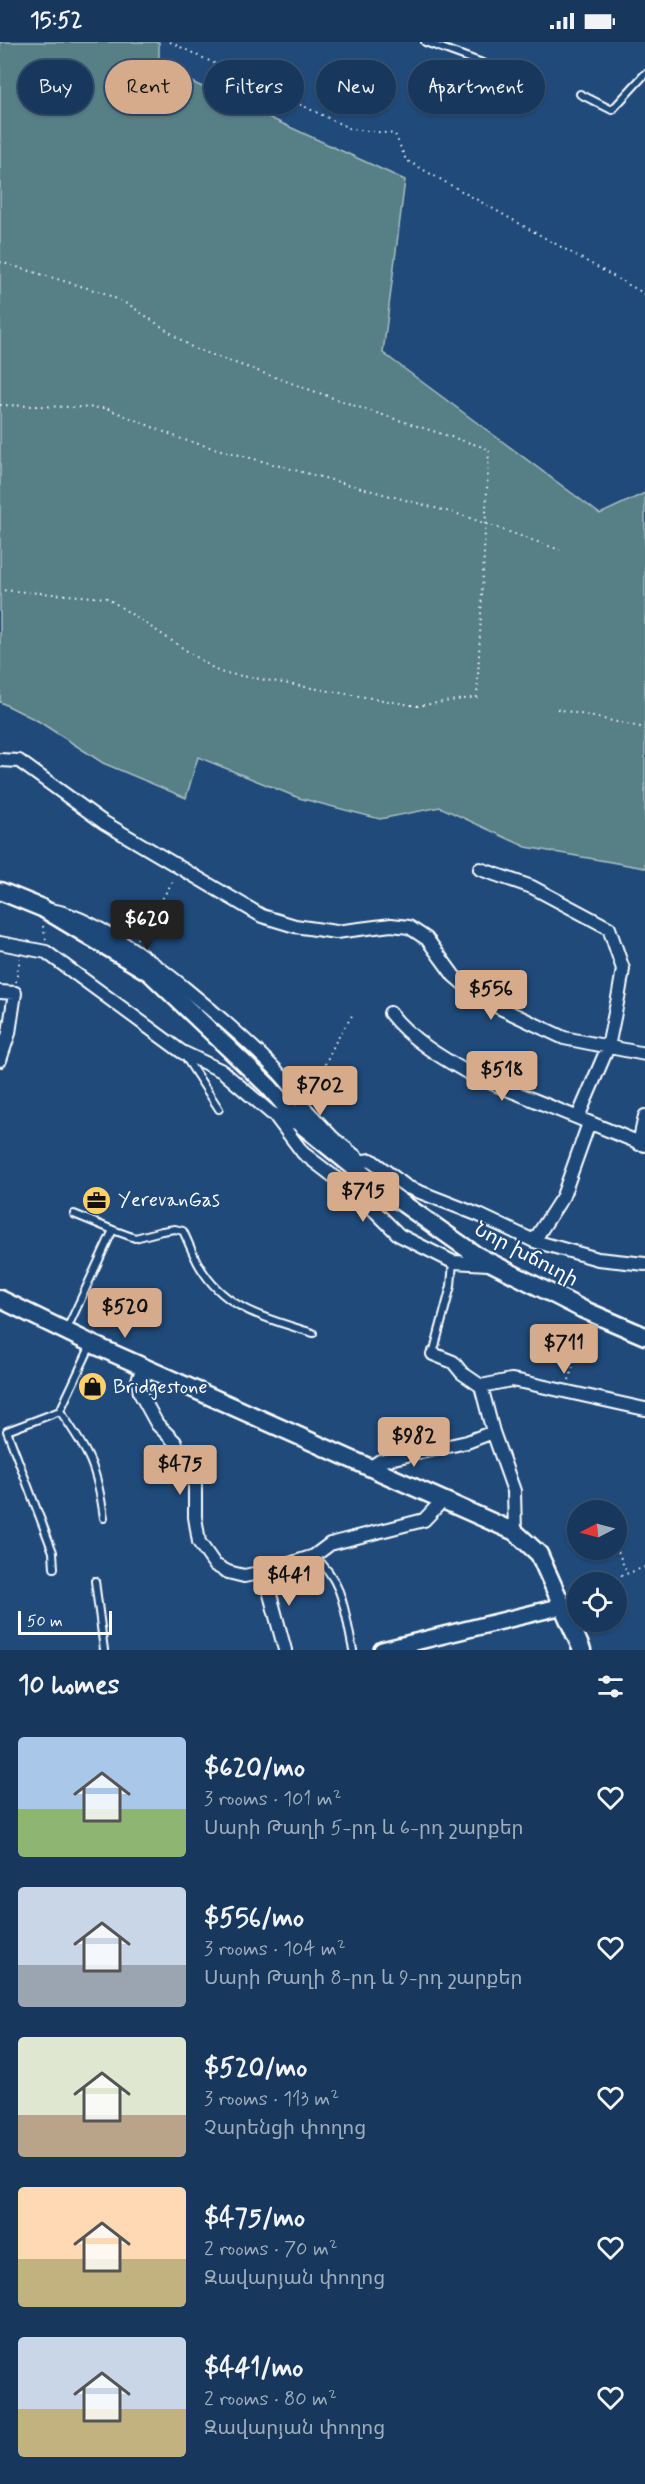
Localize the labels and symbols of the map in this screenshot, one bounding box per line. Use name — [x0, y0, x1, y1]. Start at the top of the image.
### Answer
pin: $620 — [111, 900, 183, 951]
pin: $556 — [455, 970, 527, 1021]
pin: $518 — [466, 1051, 538, 1102]
pin: $702 — [284, 1066, 356, 1117]
pin: $715 — [327, 1172, 399, 1223]
office icon: YerevanGas — [81, 1184, 113, 1216]
place label: YerevanGas — [118, 1187, 220, 1214]
street label: Նոր խճուղի — [469, 1216, 583, 1294]
pin: $520 — [89, 1288, 161, 1339]
pin: $711 — [528, 1324, 600, 1375]
shop icon: Bridgestone — [76, 1371, 108, 1403]
place label: Bridgestone — [113, 1374, 207, 1401]
pin: $982 — [378, 1417, 450, 1468]
pin: $475 — [144, 1445, 216, 1496]
north arrow — [567, 1500, 627, 1560]
pin: $441 — [253, 1556, 325, 1607]
scale bar — [18, 1608, 112, 1636]

